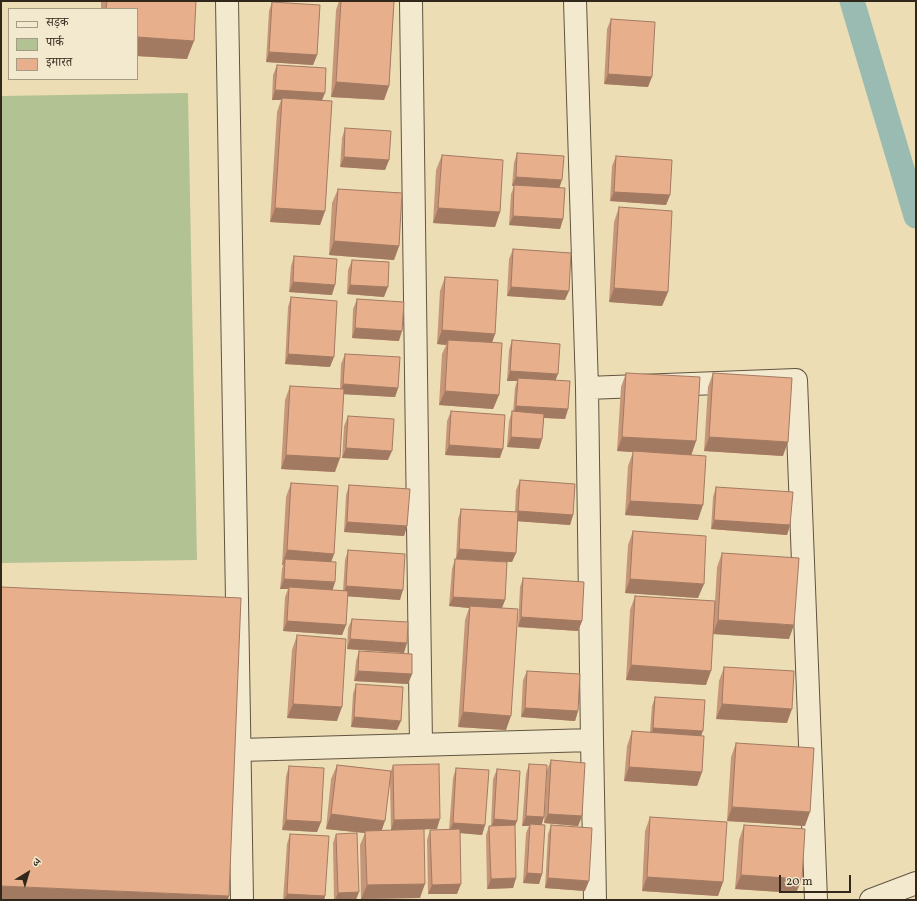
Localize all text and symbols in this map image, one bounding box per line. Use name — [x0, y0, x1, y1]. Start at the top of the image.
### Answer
legend — [8, 8, 138, 80]
text: सड़क — [46, 15, 69, 31]
text: पार्क — [46, 35, 64, 51]
text: इमारत — [46, 55, 72, 71]
north arrow — [8, 853, 48, 893]
text: उ — [29, 856, 43, 871]
scale bar — [781, 867, 853, 893]
text: 20 m — [786, 874, 813, 890]

